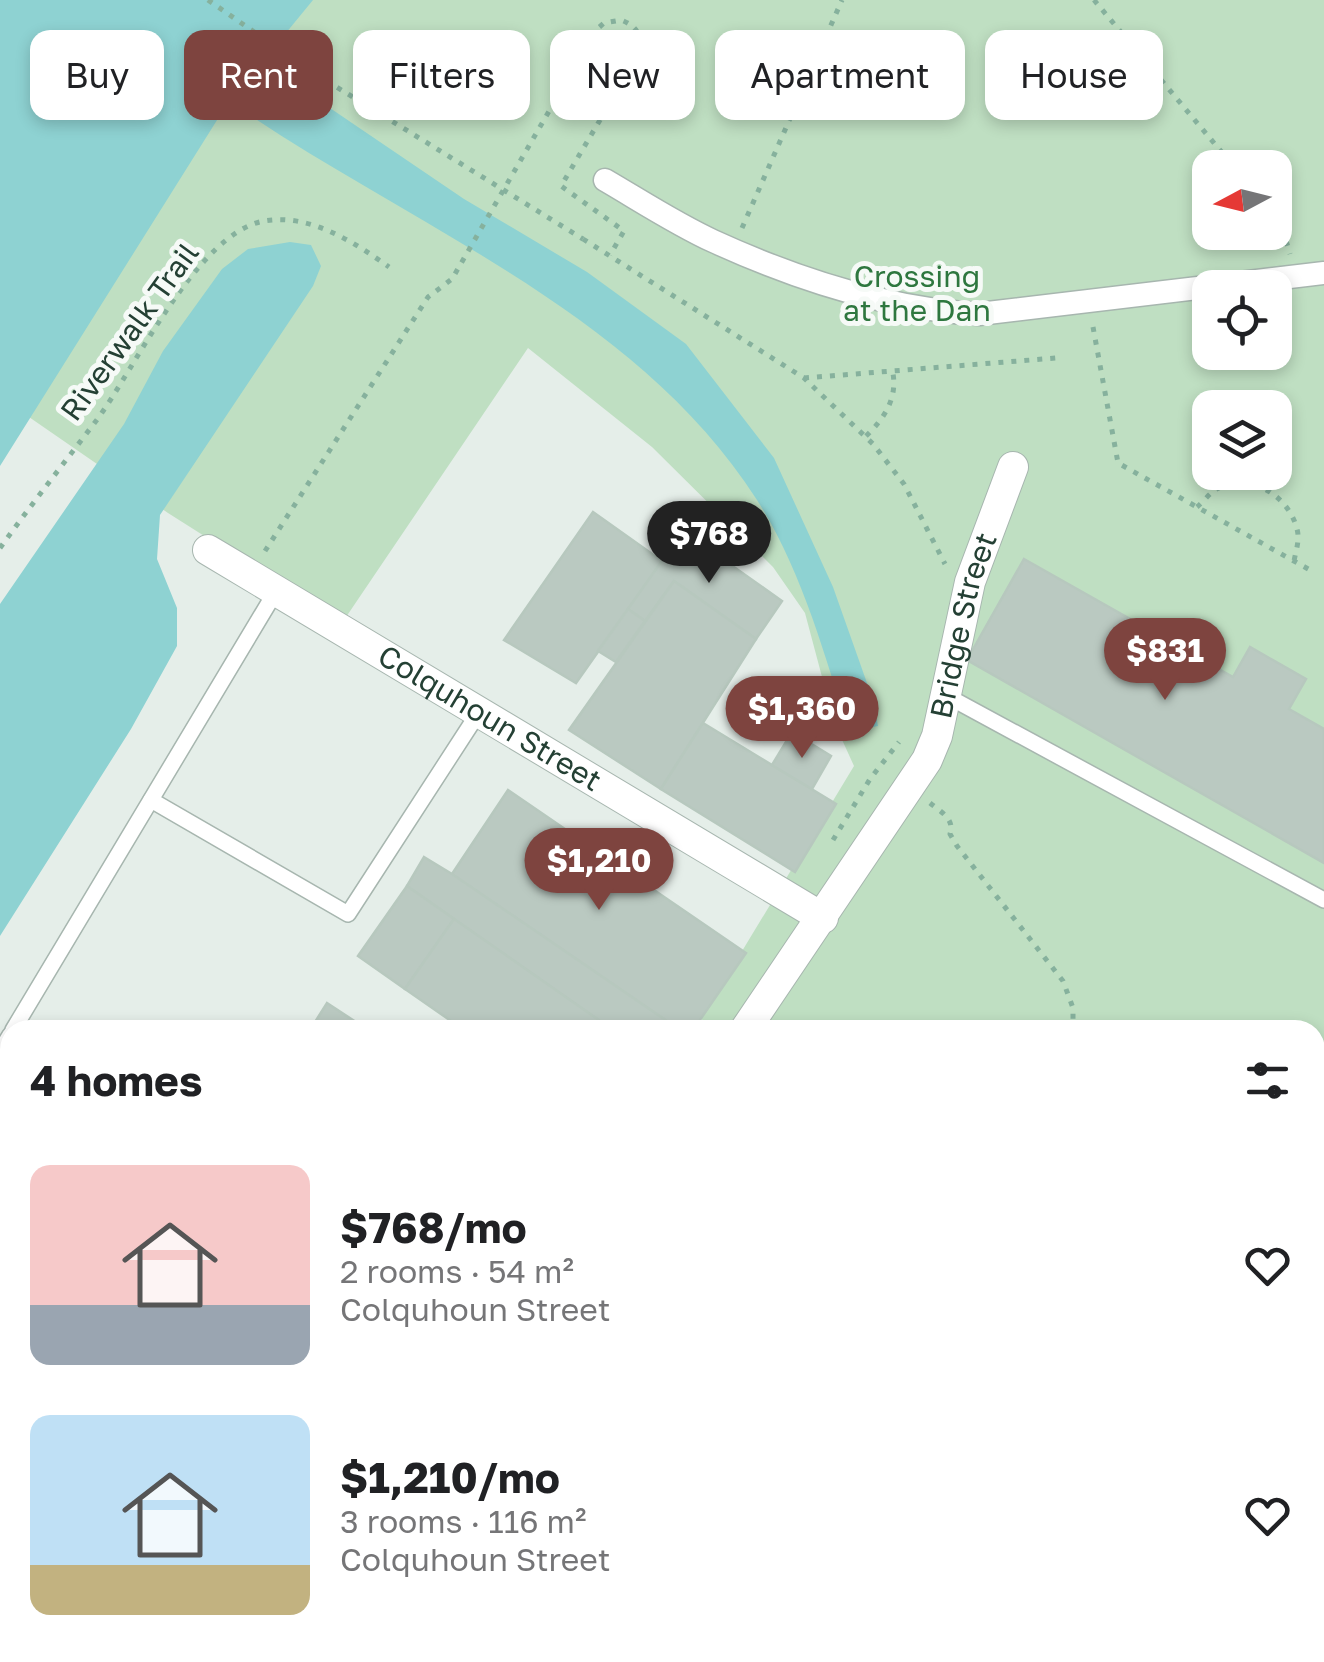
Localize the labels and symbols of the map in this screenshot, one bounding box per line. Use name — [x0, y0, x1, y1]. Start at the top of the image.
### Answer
north arrow — [1192, 150, 1292, 250]
street label: Riverwalk Trail — [53, 236, 206, 427]
park label: Crossing at the Dan — [843, 258, 991, 328]
pin: $768 — [650, 501, 768, 586]
street label: Bridge Street — [922, 527, 1004, 722]
pin: $831 — [1106, 618, 1224, 703]
street label: Colquhoun Street — [372, 637, 608, 798]
pin: $1,360 — [721, 676, 883, 761]
pin: $1,210 — [518, 828, 680, 913]

